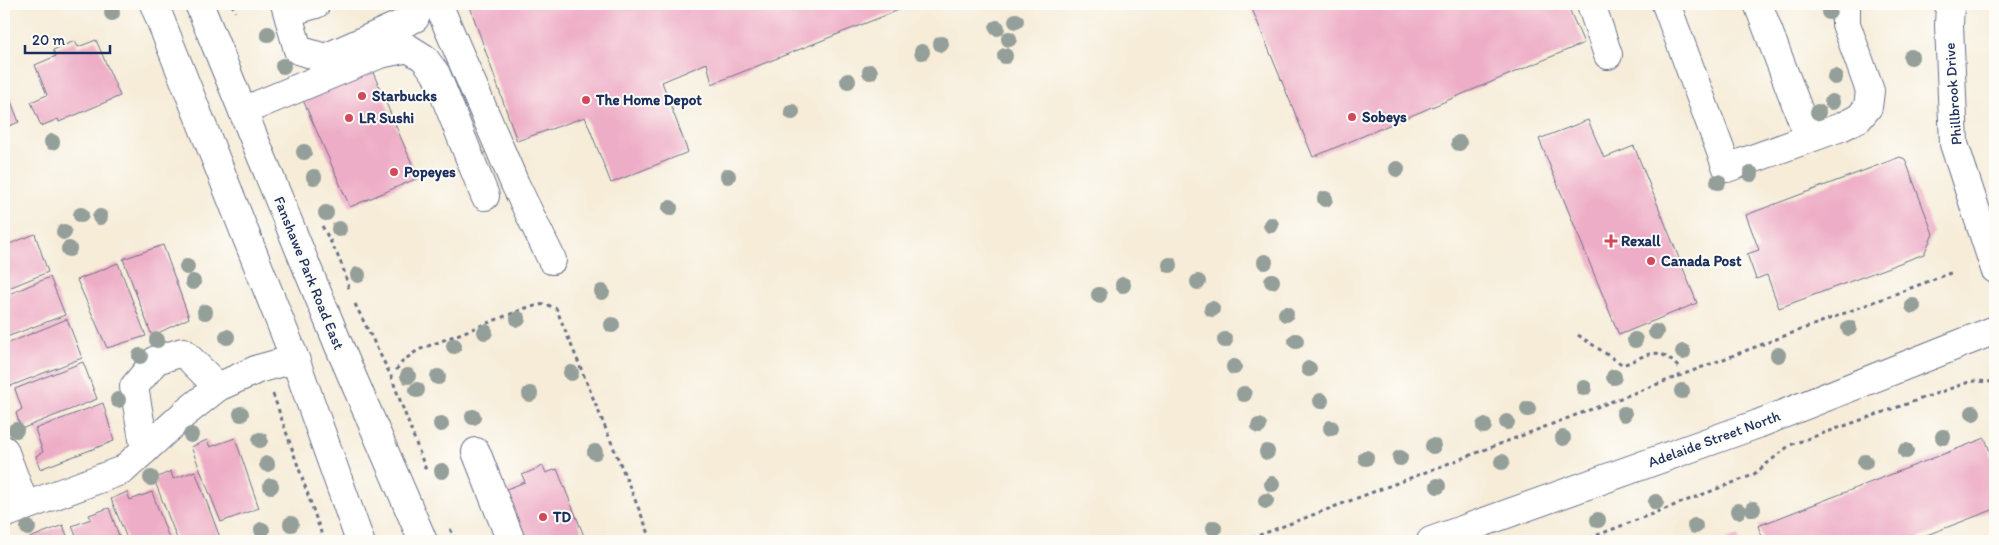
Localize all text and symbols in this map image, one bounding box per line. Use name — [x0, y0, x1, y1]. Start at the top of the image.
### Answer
scale bar — [25, 22, 110, 54]
text: 20 m — [32, 31, 66, 49]
street label: Phillbrook Drive — [1940, 42, 1966, 146]
place label: Starbucks — [372, 87, 437, 105]
marker: Starbucks — [356, 90, 368, 102]
place label: The Home Depot — [595, 91, 702, 110]
marker: The Home Depot — [580, 94, 592, 106]
place label: Sobeys — [1362, 108, 1407, 127]
place label: LR Sushi — [359, 109, 414, 127]
marker: Sobeys — [1346, 111, 1358, 123]
marker: LR Sushi — [343, 112, 355, 124]
place label: Popeyes — [404, 163, 456, 182]
marker: Popeyes — [388, 166, 400, 178]
street label: Fanshawe Park Road East — [270, 194, 348, 353]
place label: Rexall — [1621, 232, 1661, 250]
marker: Rexall — [1605, 235, 1617, 247]
place label: Canada Post — [1661, 252, 1742, 270]
marker: Canada Post — [1645, 255, 1657, 267]
street label: Adelaide Street North — [1645, 407, 1783, 471]
place label: TD — [552, 508, 571, 526]
marker: TD — [537, 511, 549, 523]

